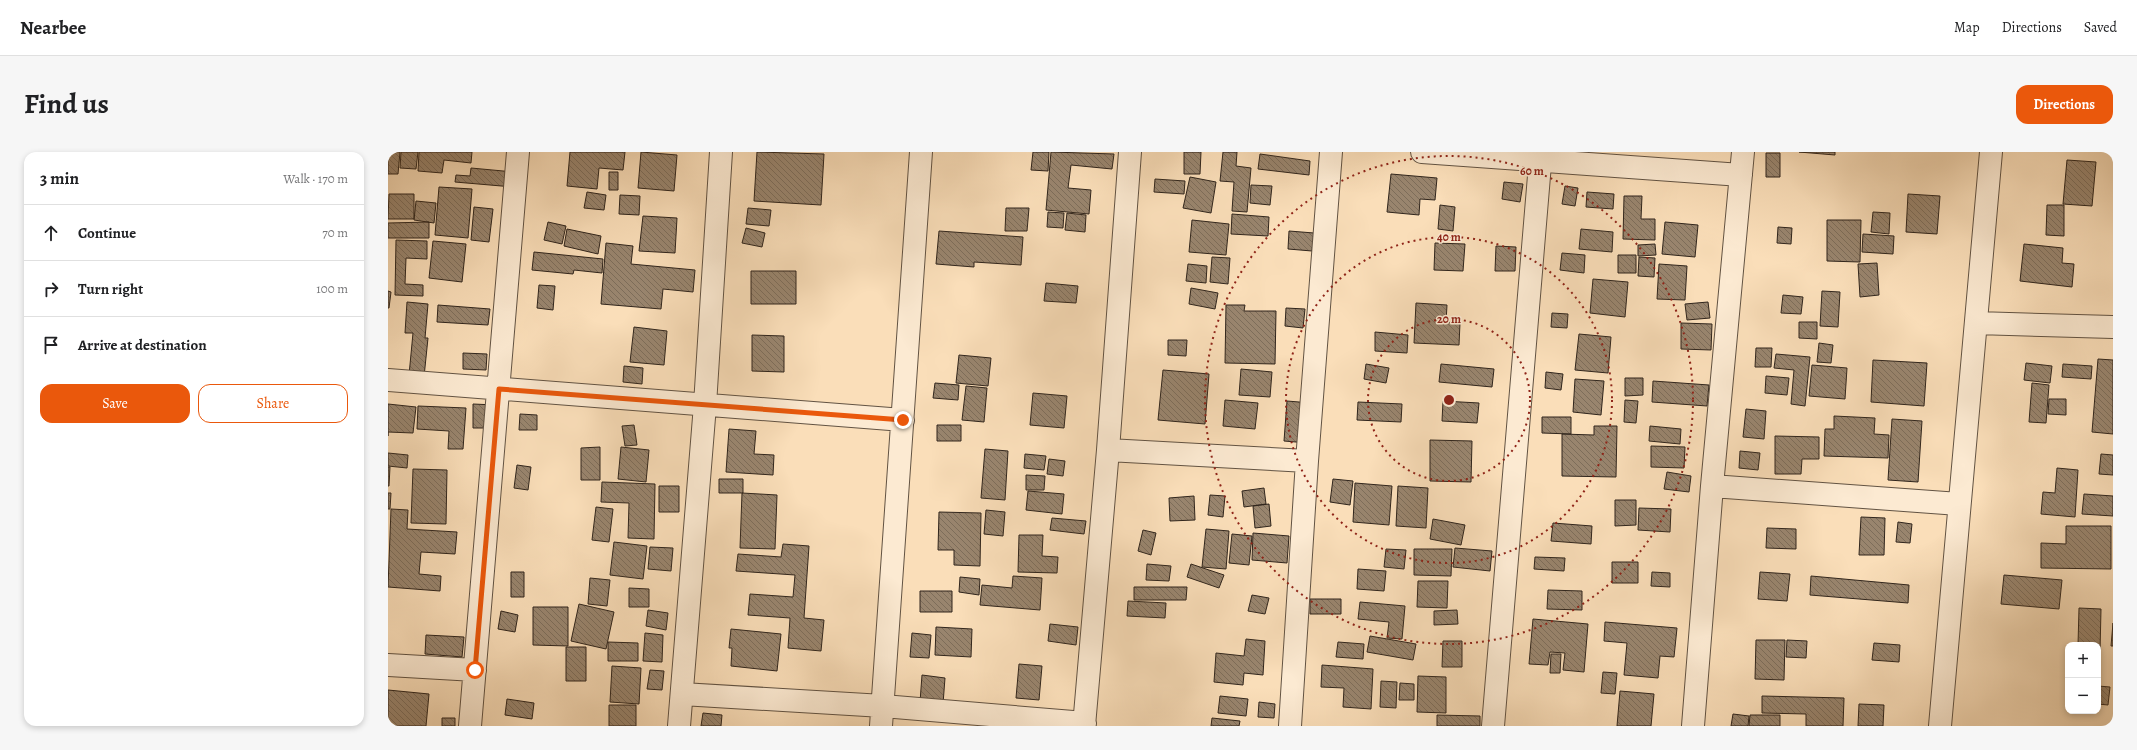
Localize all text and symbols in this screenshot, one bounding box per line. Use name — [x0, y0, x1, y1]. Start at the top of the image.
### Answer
text: Nearbee — [20, 15, 86, 41]
text: Map — [1954, 18, 1980, 37]
text: Directions — [2002, 18, 2062, 37]
text: Saved — [2084, 18, 2117, 37]
text: Find us — [24, 85, 109, 123]
button: Directions — [2016, 85, 2113, 124]
text: 60 m — [1520, 163, 1544, 179]
text: 3 min — [40, 167, 79, 190]
text: Walk · 170 m — [283, 170, 348, 187]
icon: ahead — [40, 222, 62, 244]
text: Continue — [78, 223, 136, 243]
text: 70 m — [322, 224, 348, 241]
text: 40 m — [1437, 229, 1461, 245]
icon: right — [40, 278, 62, 300]
text: Turn right — [78, 279, 143, 299]
text: 100 m — [316, 280, 348, 297]
text: 20 m — [1437, 311, 1461, 327]
icon: arrive — [40, 334, 62, 356]
text: Arrive at destination — [78, 335, 207, 355]
button: Save — [40, 384, 190, 423]
button: Share — [198, 384, 348, 423]
centre of rings — [1442, 393, 1456, 407]
route end — [894, 411, 912, 429]
map controls — [2065, 642, 2101, 714]
button: + — [2065, 642, 2101, 678]
route start — [466, 661, 484, 679]
button: − — [2065, 678, 2101, 714]

